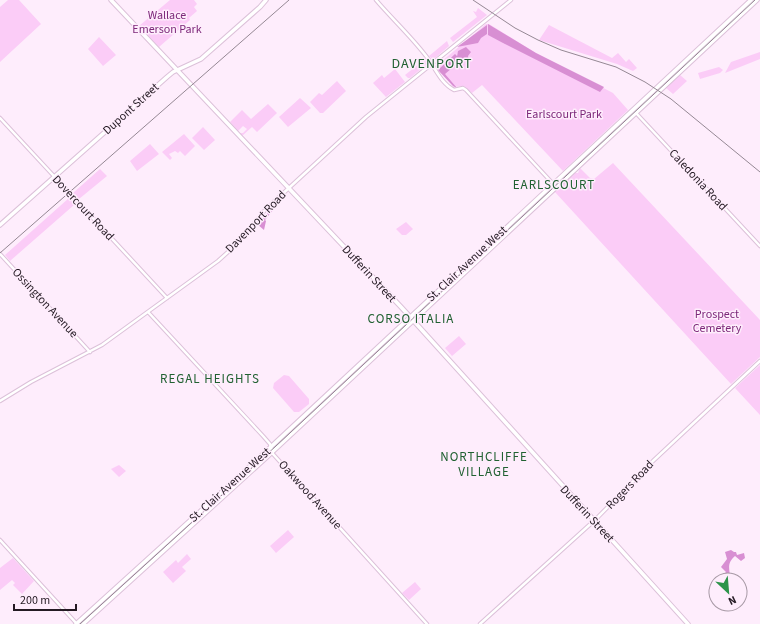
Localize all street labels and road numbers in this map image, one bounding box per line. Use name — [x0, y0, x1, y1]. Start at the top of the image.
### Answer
street label: Dupont Street — [99, 79, 163, 139]
street label: Caledonia Road — [665, 145, 731, 215]
street label: Dovercourt Road — [48, 171, 118, 245]
street label: Davenport Road — [222, 187, 290, 257]
street label: St. Clair Avenue West — [423, 222, 511, 306]
street label: Dufferin Street — [338, 242, 400, 306]
street label: Ossington Avenue — [8, 264, 82, 342]
street label: St. Clair Avenue West — [185, 444, 275, 526]
street label: Oakwood Avenue — [274, 457, 346, 533]
street label: Rogers Road — [602, 457, 658, 513]
street label: Dufferin Street — [556, 482, 618, 546]

